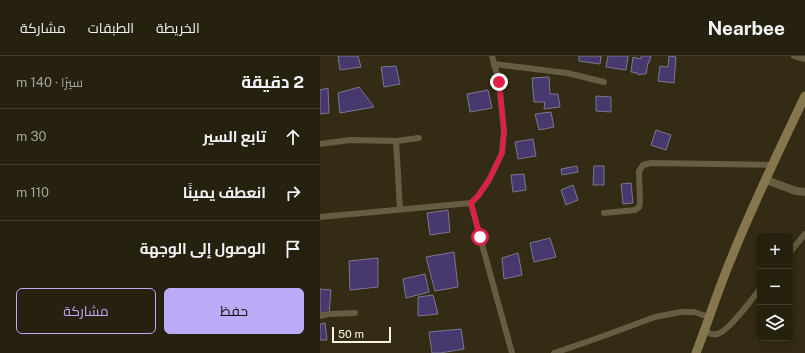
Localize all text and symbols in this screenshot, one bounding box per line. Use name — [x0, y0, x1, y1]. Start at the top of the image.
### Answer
text: Nearbee — [707, 17, 785, 39]
text: مشاركة — [20, 20, 66, 36]
text: الطبقات — [88, 20, 134, 36]
text: الخريطة — [156, 20, 200, 36]
text: 2 دقيقة — [241, 72, 304, 92]
route end — [490, 73, 508, 91]
text: سيرًا · 140 m — [16, 75, 83, 90]
icon: ahead — [282, 126, 304, 148]
text: تابع السير — [203, 128, 266, 145]
text: 30 m — [16, 129, 46, 144]
icon: right — [282, 182, 304, 204]
text: انعطف يمينًا — [183, 184, 266, 201]
text: 110 m — [16, 185, 49, 200]
route start — [471, 228, 489, 246]
map controls — [757, 233, 793, 341]
button: + — [757, 233, 793, 269]
icon: arrive — [282, 238, 304, 260]
text: الوصول إلى الوجهة — [140, 240, 266, 257]
button: − — [757, 269, 793, 305]
button: مشاركة — [16, 288, 156, 334]
button: حفظ — [164, 288, 304, 334]
button: layers — [757, 305, 793, 341]
scale bar — [332, 325, 391, 344]
text: 50 m — [338, 328, 364, 340]

